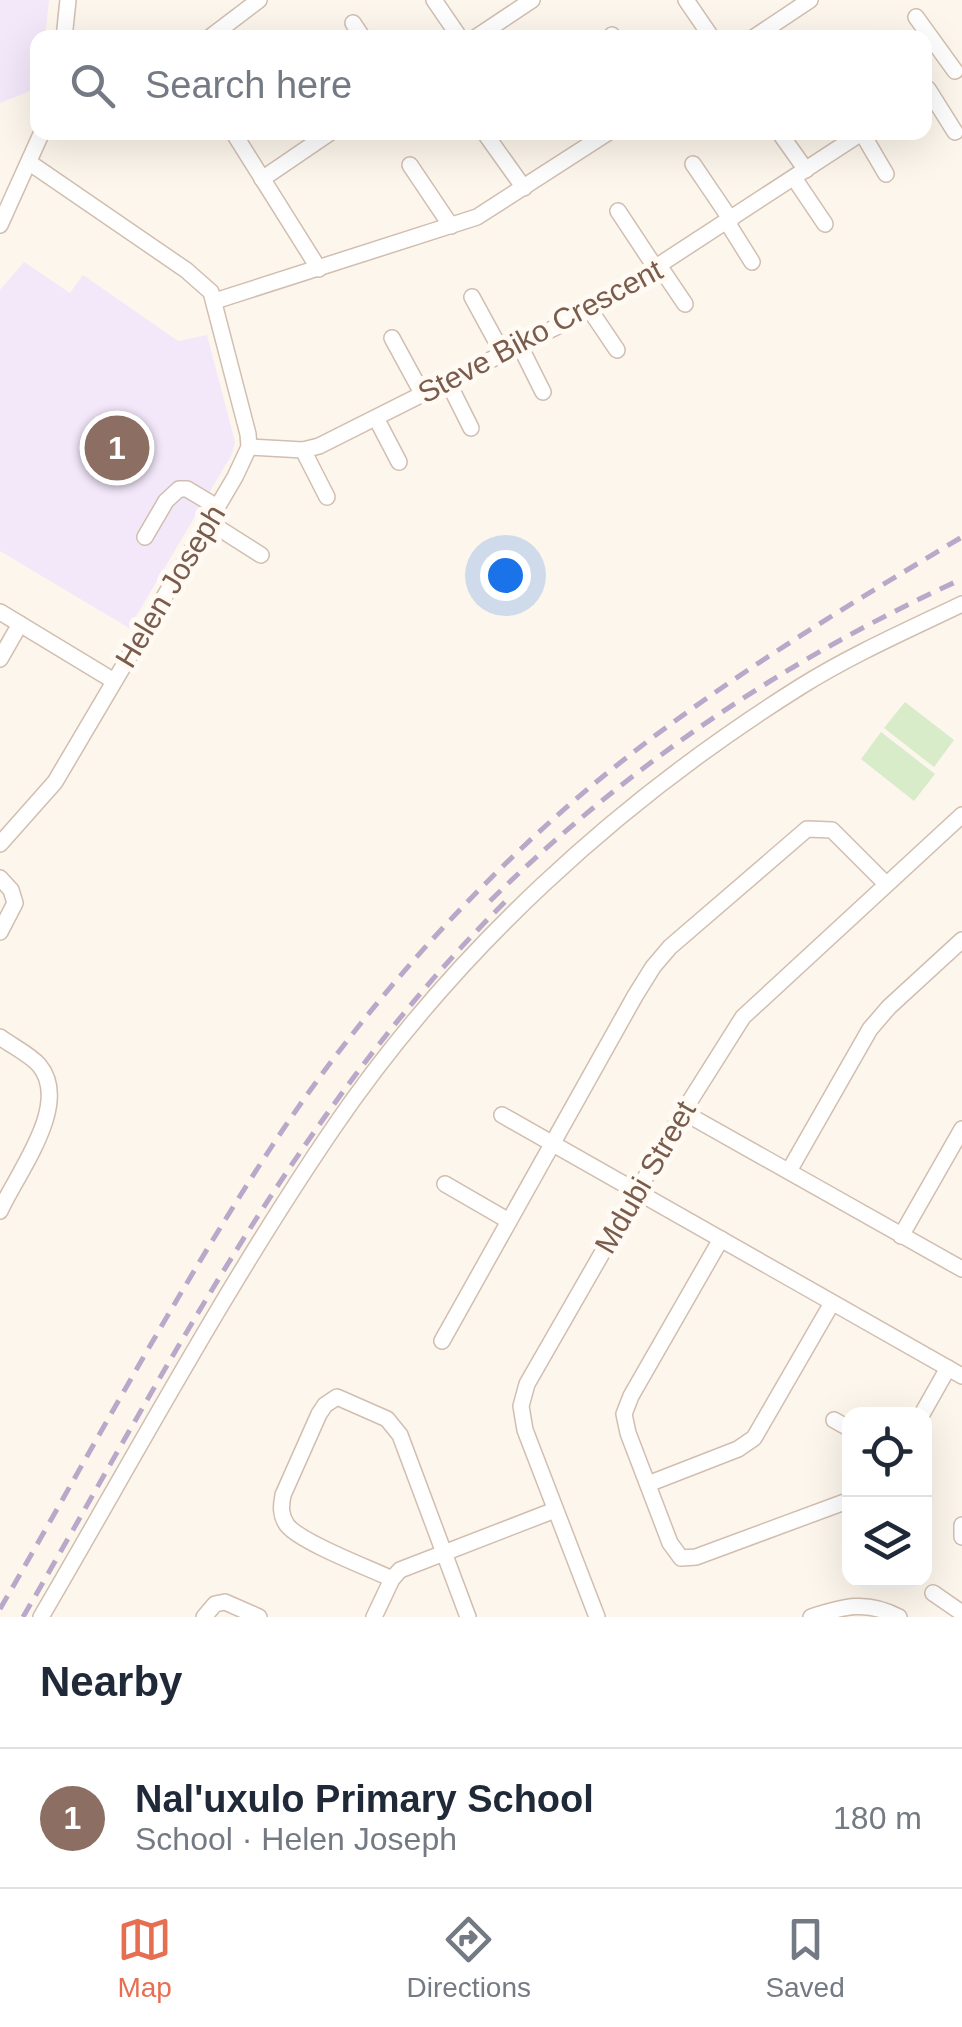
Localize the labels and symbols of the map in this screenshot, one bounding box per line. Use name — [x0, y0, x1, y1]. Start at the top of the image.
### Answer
street label: Steve Biko Crescent — [412, 252, 668, 409]
pin: 1 — [84, 410, 150, 486]
street label: Helen Joseph — [109, 499, 231, 673]
your location — [480, 550, 531, 601]
street label: Mdubi Street — [588, 1095, 702, 1259]

